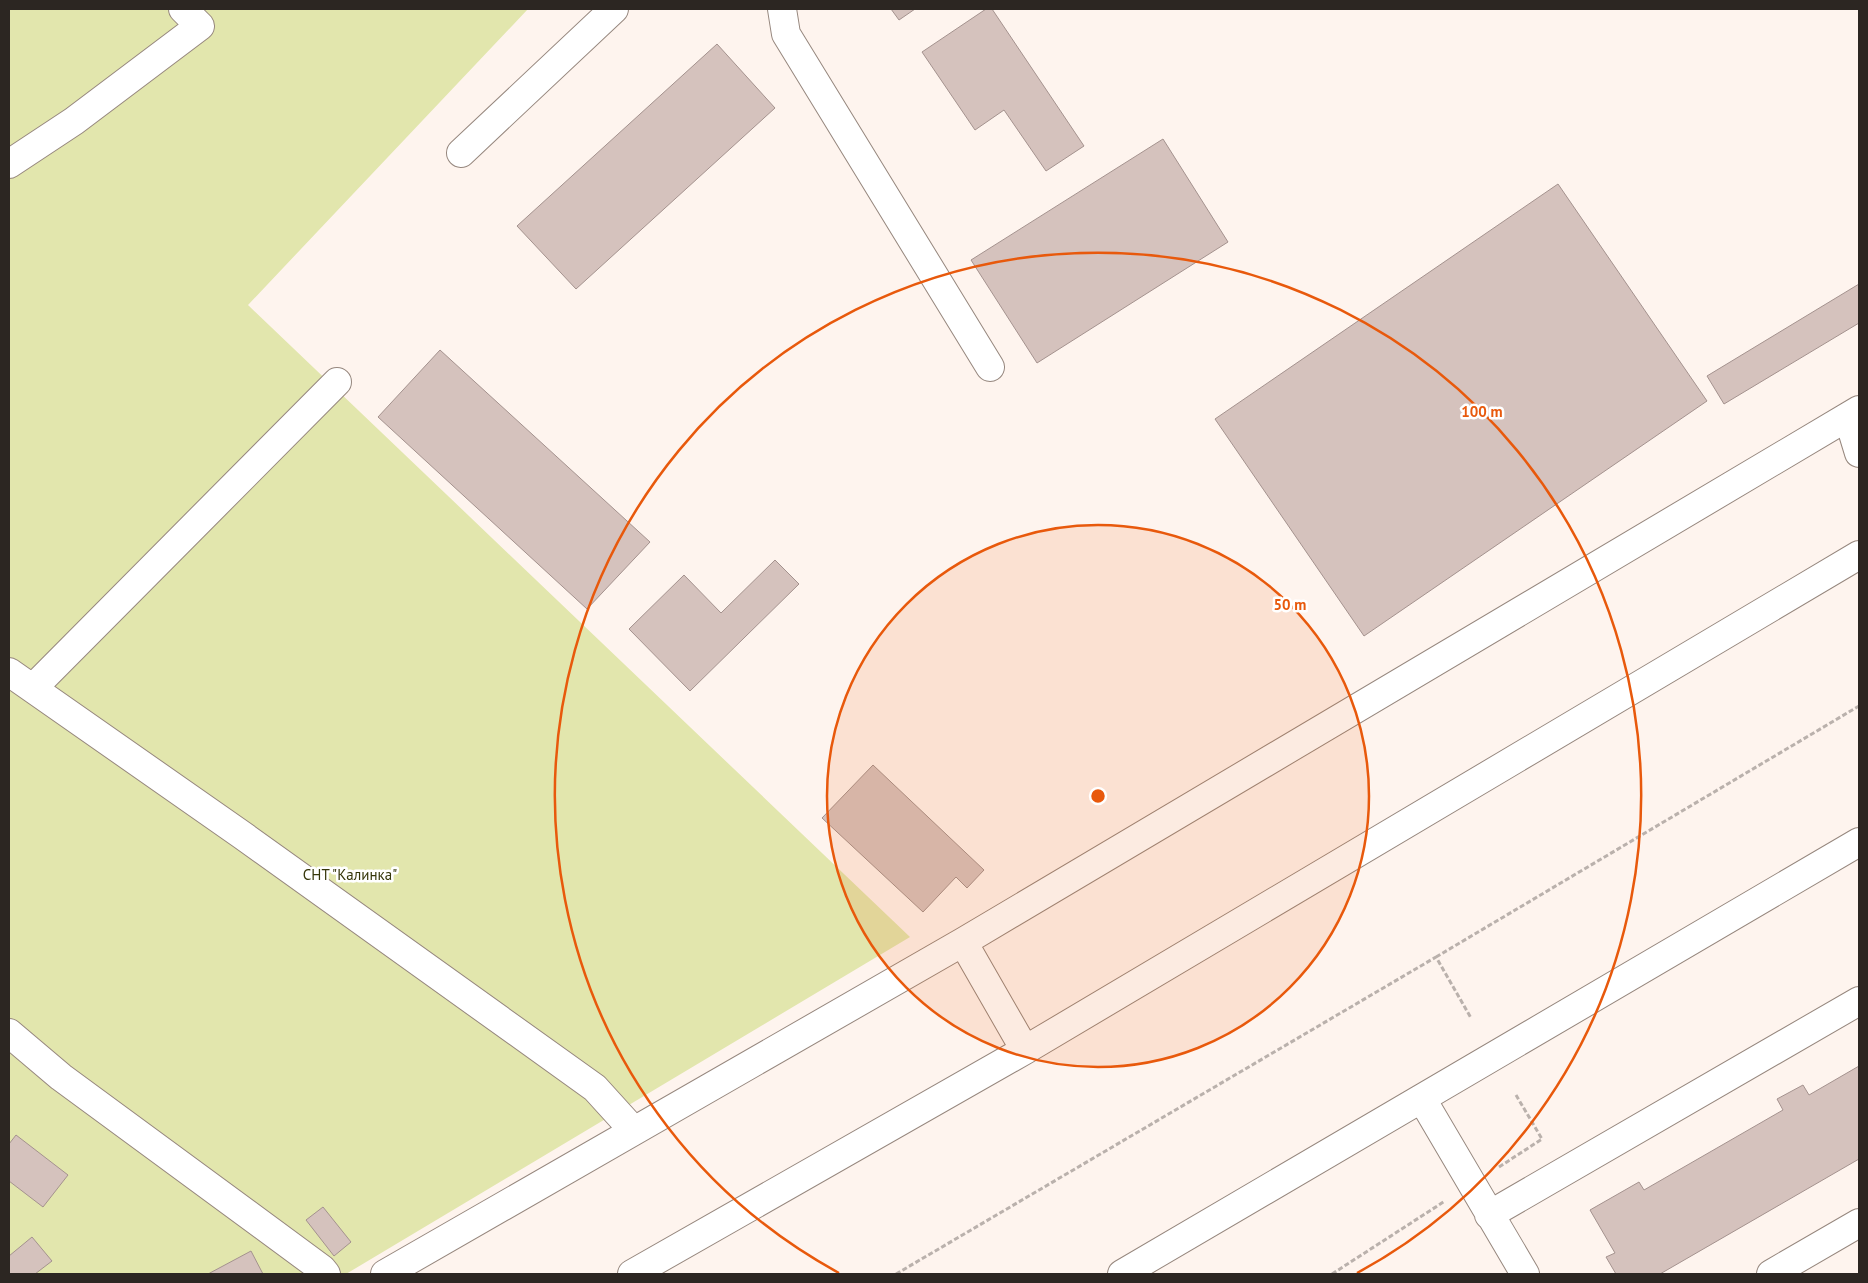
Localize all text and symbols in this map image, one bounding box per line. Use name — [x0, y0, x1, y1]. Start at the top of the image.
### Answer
text: 100 m — [1461, 402, 1503, 421]
text: 50 m — [1274, 595, 1306, 614]
centre of rings — [1089, 787, 1107, 805]
park label: СНТ "Калинка" — [303, 865, 397, 884]

